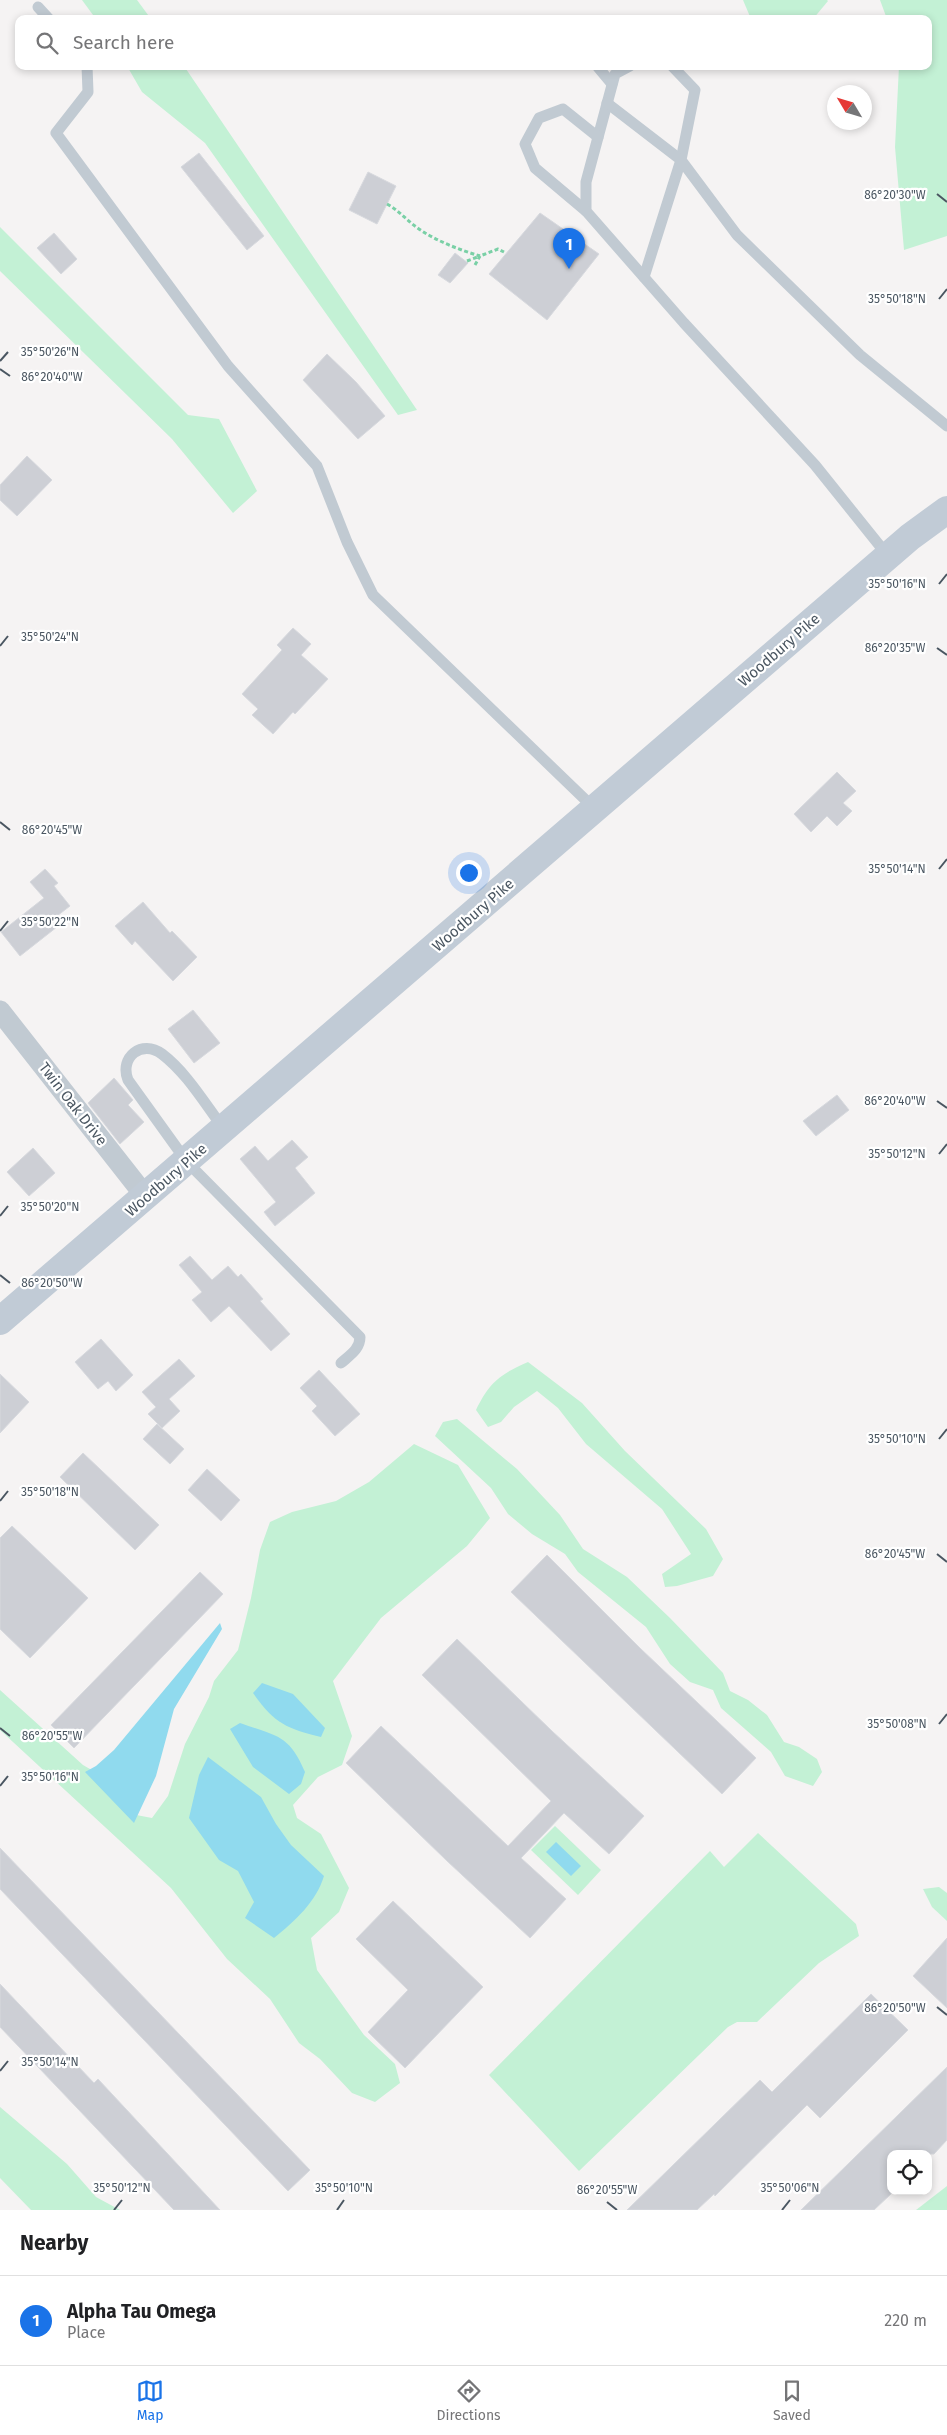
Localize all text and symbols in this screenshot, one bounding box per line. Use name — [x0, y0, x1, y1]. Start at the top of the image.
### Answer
search box — [15, 15, 932, 70]
icon: search — [33, 29, 61, 57]
text: Search here — [73, 31, 174, 54]
north arrow — [827, 85, 872, 130]
text: 86°20'30"W — [864, 188, 926, 202]
pin: 1 — [553, 228, 585, 269]
text: 35°50'18"N — [868, 292, 926, 306]
text: 35°50'26"N — [21, 345, 79, 359]
text: 86°20'40"W — [21, 370, 83, 384]
text: 35°50'16"N — [868, 577, 926, 591]
street label: Woodbury Pike — [735, 610, 823, 690]
text: 35°50'24"N — [21, 630, 79, 644]
text: 86°20'35"W — [865, 641, 925, 655]
text: 86°20'45"W — [22, 823, 82, 837]
your location — [456, 860, 482, 886]
text: 35°50'14"N — [868, 862, 926, 876]
street label: Woodbury Pike — [429, 875, 517, 955]
text: 35°50'22"N — [21, 915, 79, 929]
street label: Twin Oak Drive — [35, 1059, 111, 1149]
text: 86°20'40"W — [864, 1094, 926, 1108]
street label: Woodbury Pike — [122, 1140, 210, 1220]
text: 35°50'12"N — [868, 1147, 926, 1161]
text: 35°50'20"N — [21, 1200, 79, 1214]
text: 86°20'50"W — [21, 1276, 83, 1290]
text: 35°50'10"N — [868, 1432, 926, 1446]
text: 35°50'18"N — [21, 1485, 79, 1499]
text: 86°20'45"W — [865, 1547, 925, 1561]
text: 35°50'08"N — [867, 1717, 927, 1731]
text: 86°20'55"W — [22, 1729, 82, 1743]
text: 35°50'16"N — [21, 1770, 79, 1784]
text: 86°20'50"W — [864, 2001, 926, 2015]
text: 35°50'14"N — [21, 2055, 79, 2069]
map controls — [887, 2150, 932, 2195]
button: locate — [887, 2150, 932, 2195]
text: 35°50'12"N — [93, 2181, 151, 2195]
text: 35°50'10"N — [315, 2181, 373, 2195]
text: 35°50'06"N — [760, 2181, 820, 2195]
text: 86°20'55"W — [577, 2183, 637, 2197]
text: Nearby — [20, 2230, 88, 2256]
text: Alpha Tau Omega — [67, 2300, 216, 2323]
text: 1 — [32, 2311, 40, 2330]
text: 220 m — [884, 2311, 927, 2330]
text: Place — [67, 2323, 106, 2342]
tab: Map — [136, 2377, 164, 2424]
tab: Directions — [436, 2377, 501, 2424]
tab: Saved — [773, 2377, 811, 2424]

